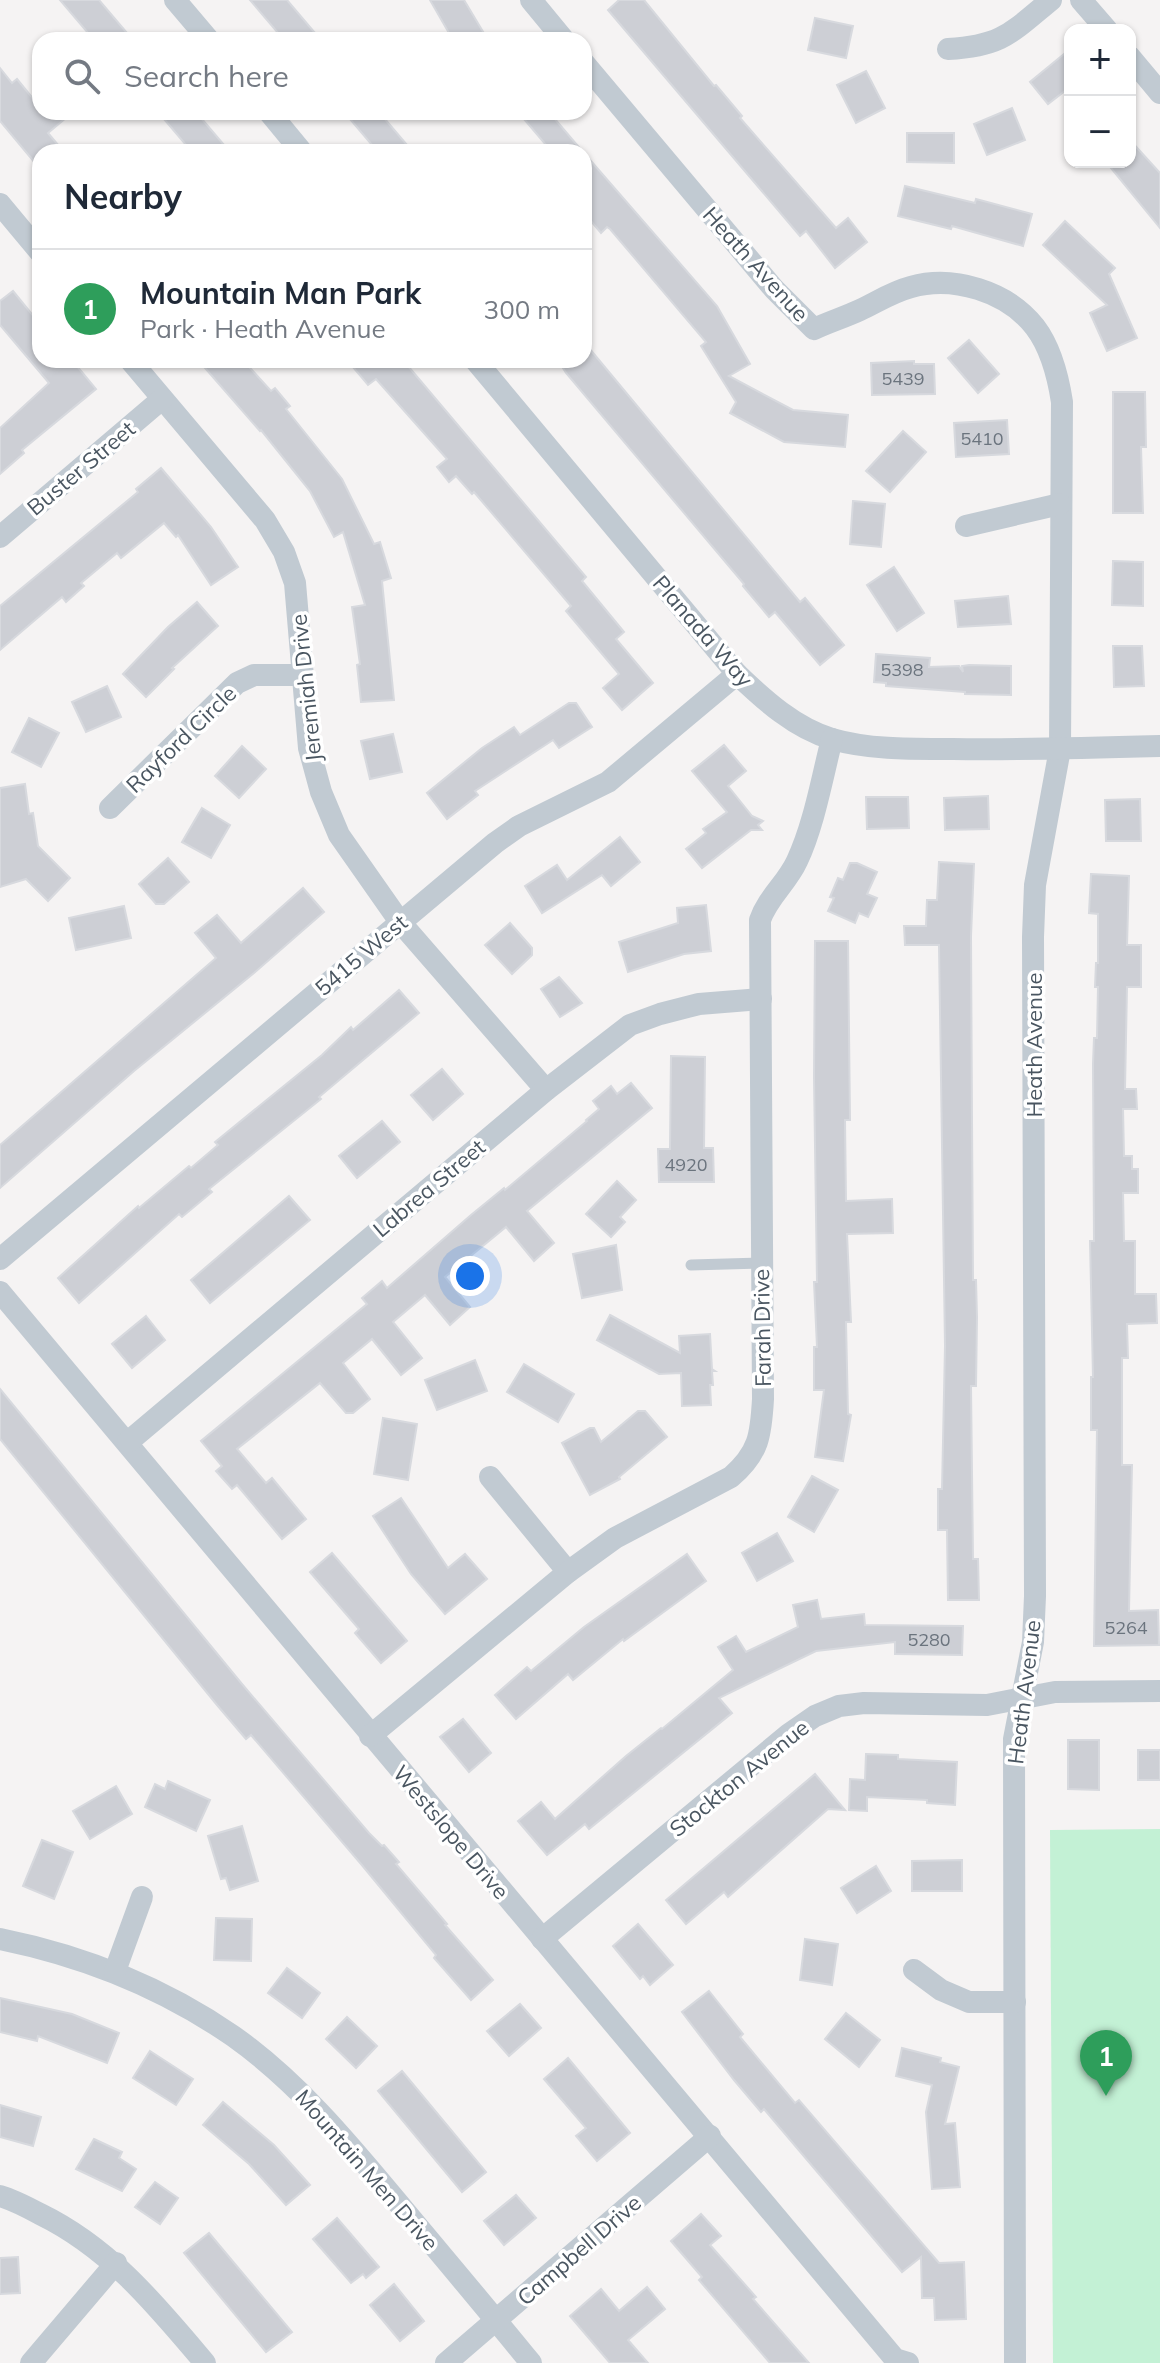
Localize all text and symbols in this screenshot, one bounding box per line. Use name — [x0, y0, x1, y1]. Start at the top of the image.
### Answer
map controls — [1064, 24, 1136, 168]
button: + — [1064, 24, 1136, 96]
search box — [32, 32, 592, 120]
icon: search — [60, 54, 104, 98]
text: Search here — [124, 57, 289, 95]
button: − — [1064, 96, 1136, 168]
text: Nearby — [64, 175, 182, 218]
street label: Heath Avenue — [697, 201, 815, 327]
text: Mountain Man Park — [140, 274, 421, 312]
text: 1 — [82, 293, 98, 326]
text: 300 m — [484, 293, 560, 326]
text: Park · Heath Avenue — [140, 312, 386, 345]
house number: 5439 — [881, 367, 925, 390]
street label: Buster Street — [21, 414, 141, 521]
house number: 5410 — [960, 427, 1004, 450]
street label: Planada Way — [647, 569, 759, 693]
street label: Jeremiah Drive — [284, 613, 328, 763]
house number: 5398 — [880, 658, 924, 681]
street label: Rayford Circle — [120, 679, 242, 799]
street label: 5415 West — [309, 908, 413, 1002]
street label: Heath Avenue — [1020, 973, 1048, 1118]
street label: Labrea Street — [367, 1133, 491, 1243]
house number: 4920 — [664, 1153, 708, 1176]
your location — [450, 1256, 490, 1296]
street label: Farah Drive — [747, 1269, 777, 1387]
house number: 5264 — [1104, 1616, 1148, 1639]
street label: Heath Avenue — [1001, 1618, 1047, 1766]
house number: 5280 — [907, 1628, 951, 1651]
street label: Stockton Avenue — [664, 1713, 814, 1843]
street label: Westslope Drive — [387, 1759, 515, 1905]
pin: 1 — [1080, 2030, 1132, 2096]
street label: Mountain Men Drive — [289, 2084, 445, 2256]
street label: Campbell Drive — [511, 2189, 647, 2311]

